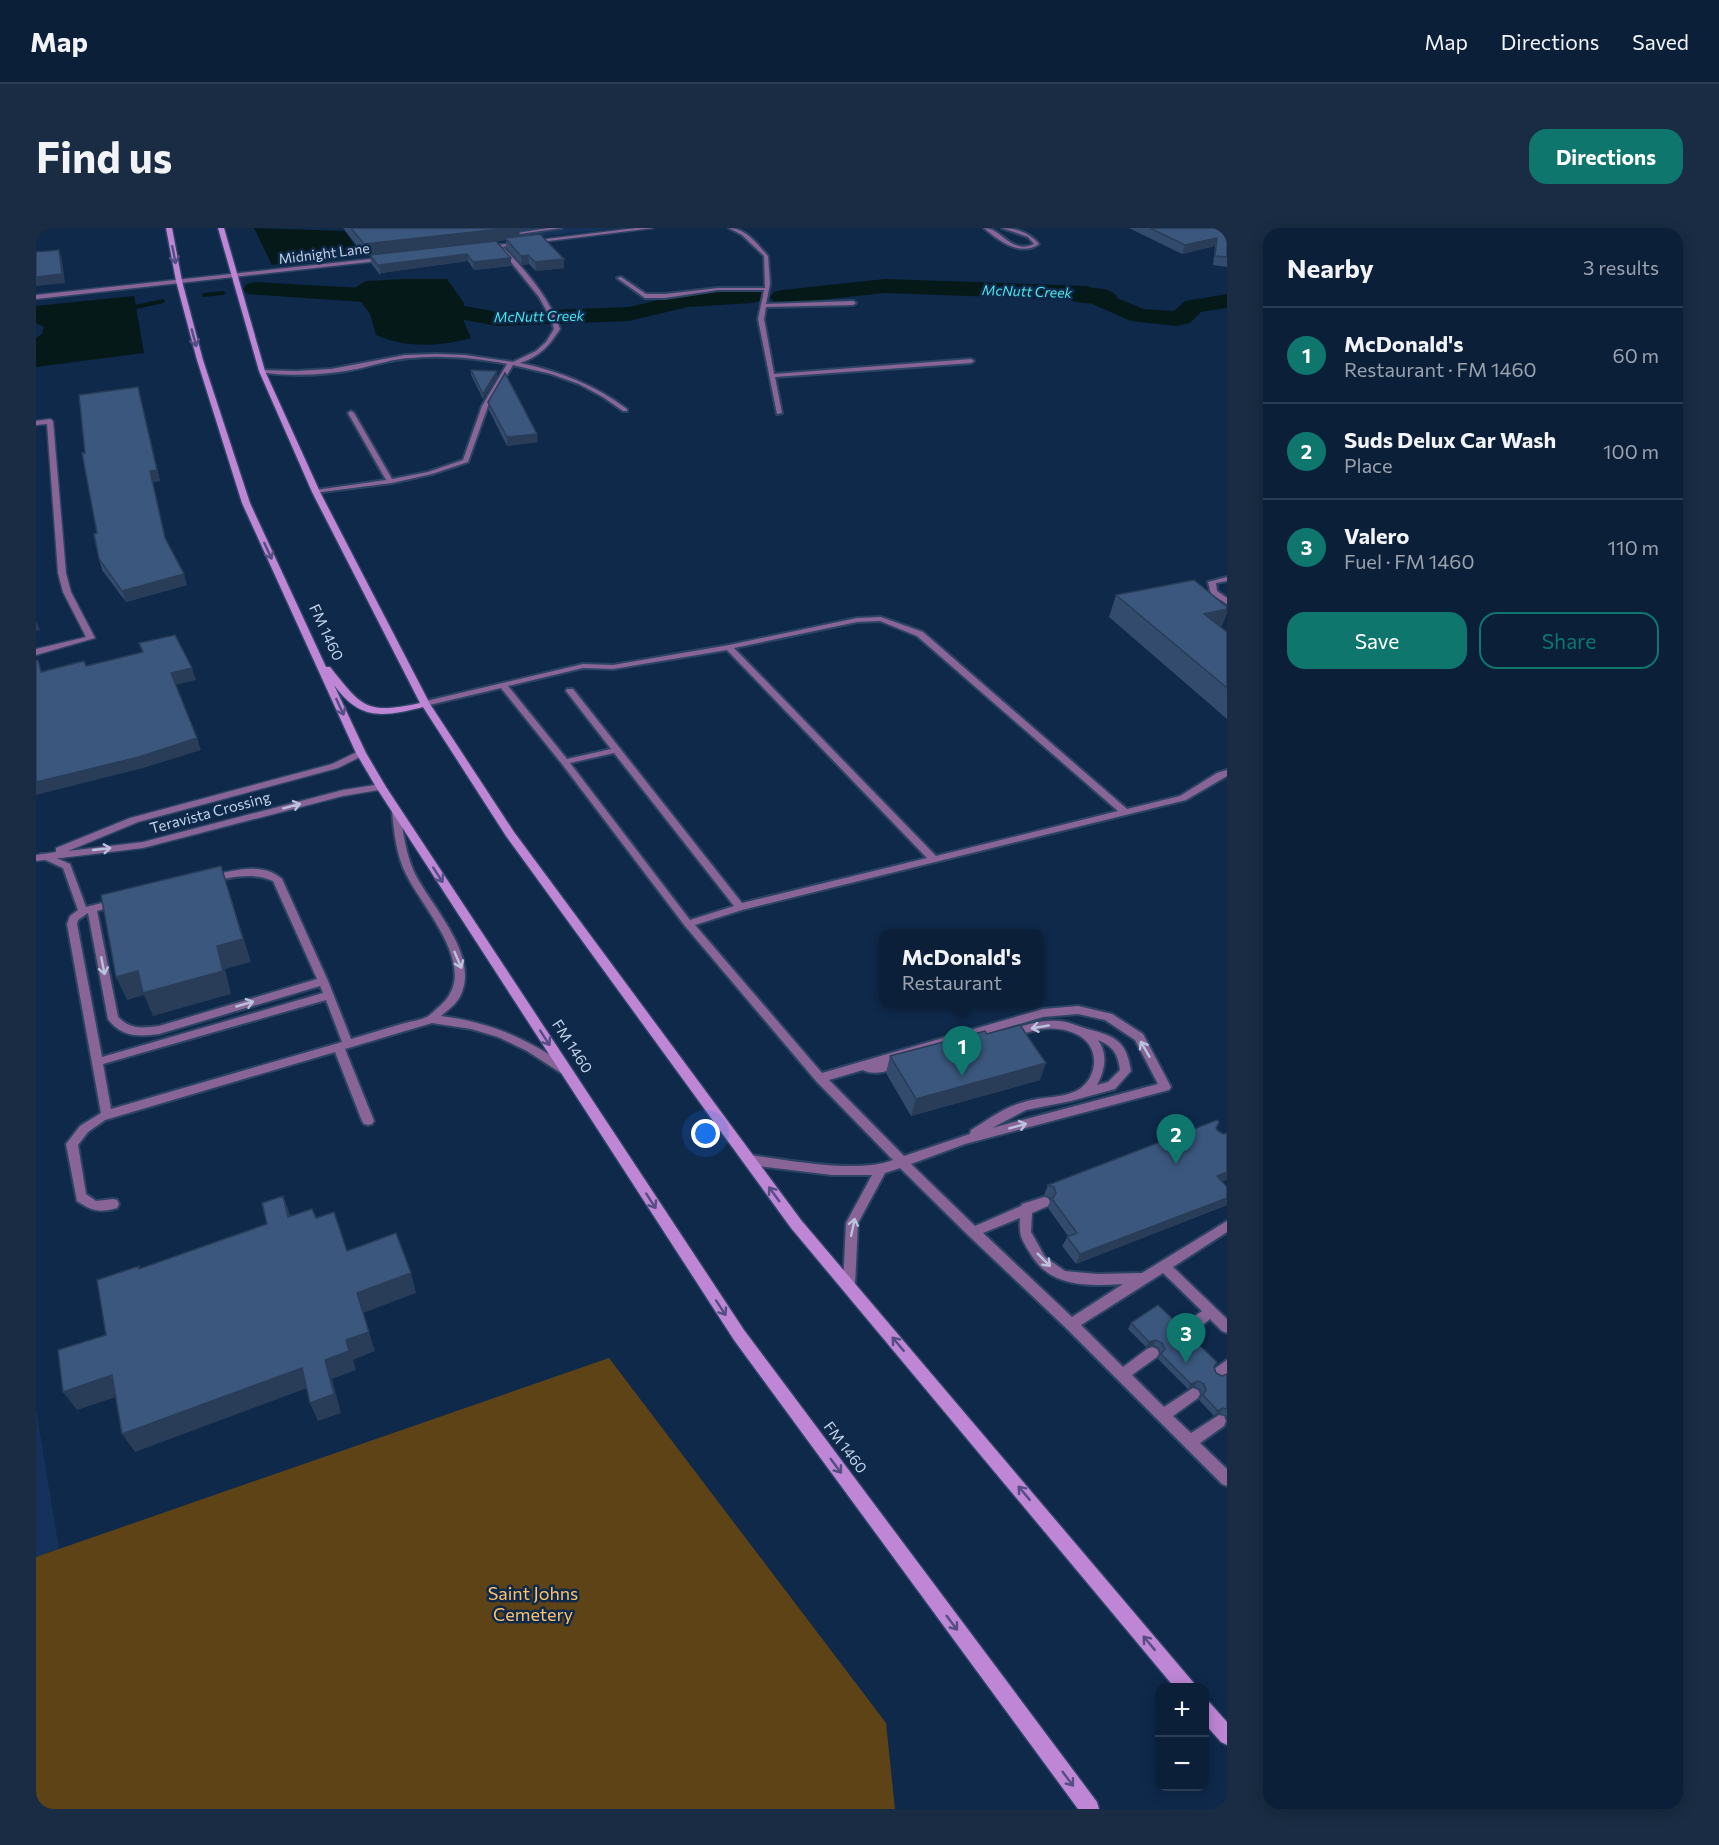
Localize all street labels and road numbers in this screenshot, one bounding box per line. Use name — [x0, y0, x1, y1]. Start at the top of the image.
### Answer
street label: Midnight Lane — [278, 239, 370, 267]
street label: FM 1460 — [306, 601, 348, 663]
street label: Teravista Crossing — [148, 787, 272, 837]
street label: FM 1460 — [549, 1016, 597, 1076]
street label: FM 1460 — [821, 1418, 871, 1476]

